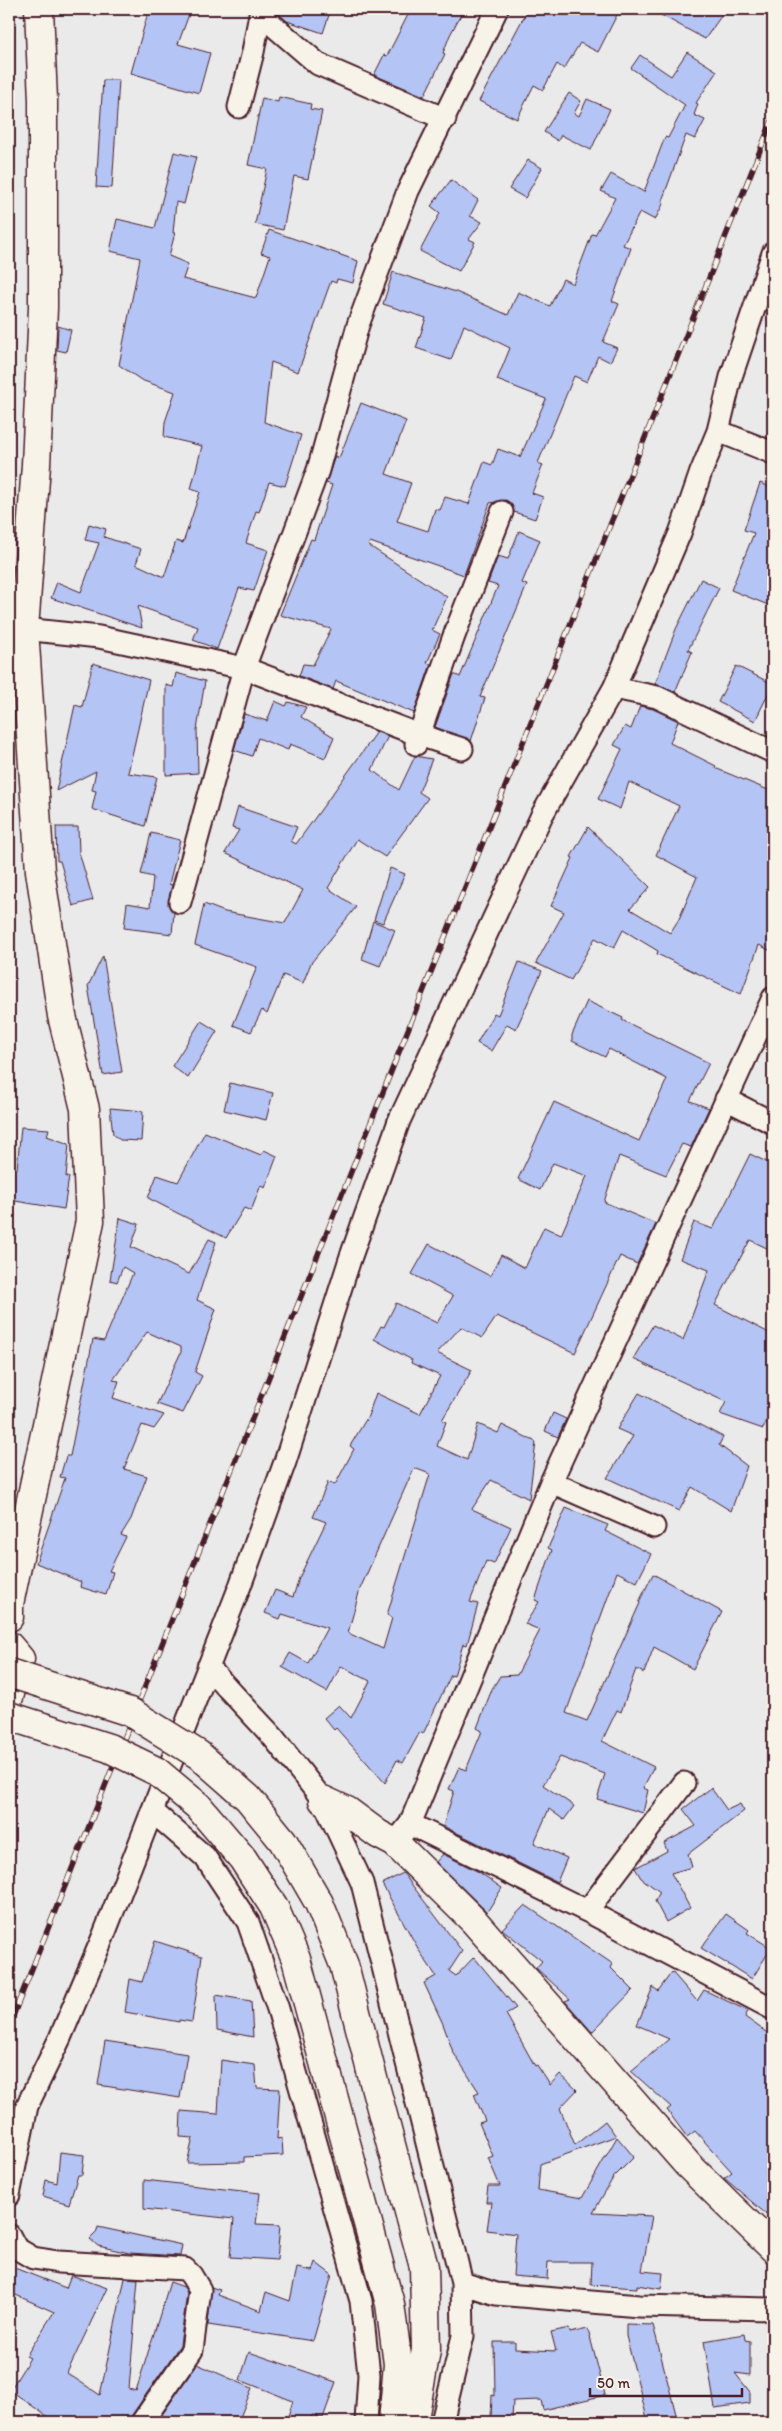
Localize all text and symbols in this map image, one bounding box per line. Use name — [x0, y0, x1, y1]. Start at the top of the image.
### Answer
scale bar — [590, 2366, 742, 2398]
text: 50 m — [597, 2374, 630, 2392]

